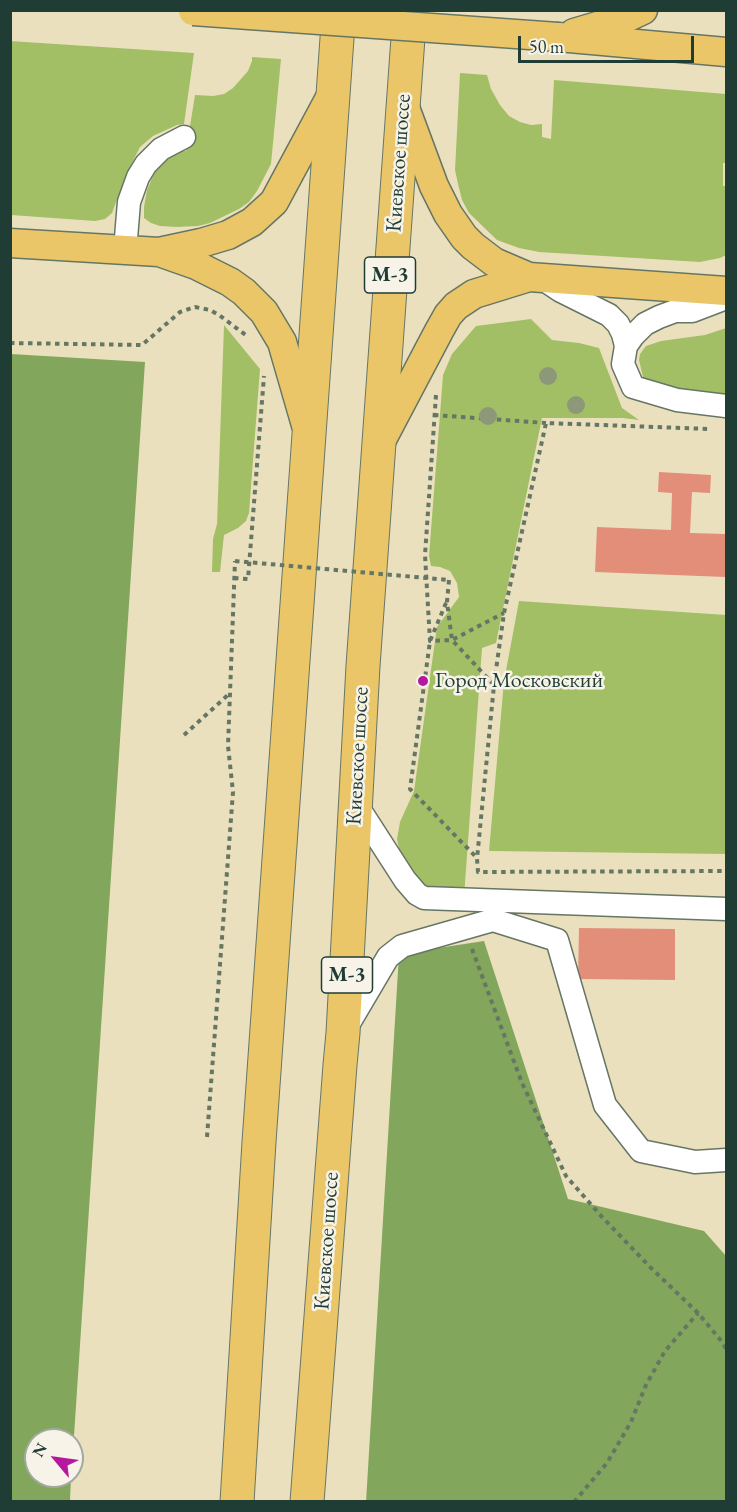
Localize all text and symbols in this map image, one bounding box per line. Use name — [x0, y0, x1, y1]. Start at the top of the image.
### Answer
scale bar — [521, 24, 696, 62]
text: 50 m — [529, 35, 564, 58]
street label: Киевское шоссе — [381, 93, 417, 233]
road number: М-3 — [364, 257, 416, 293]
place label: Город Московский — [435, 668, 603, 694]
marker: Город Московский — [416, 674, 430, 688]
street label: Киевское шоссе — [341, 686, 375, 826]
road number: М-3 — [322, 957, 372, 993]
street label: Киевское шоссе — [309, 1171, 345, 1311]
north arrow — [24, 1428, 84, 1488]
text: N — [27, 1439, 52, 1461]

